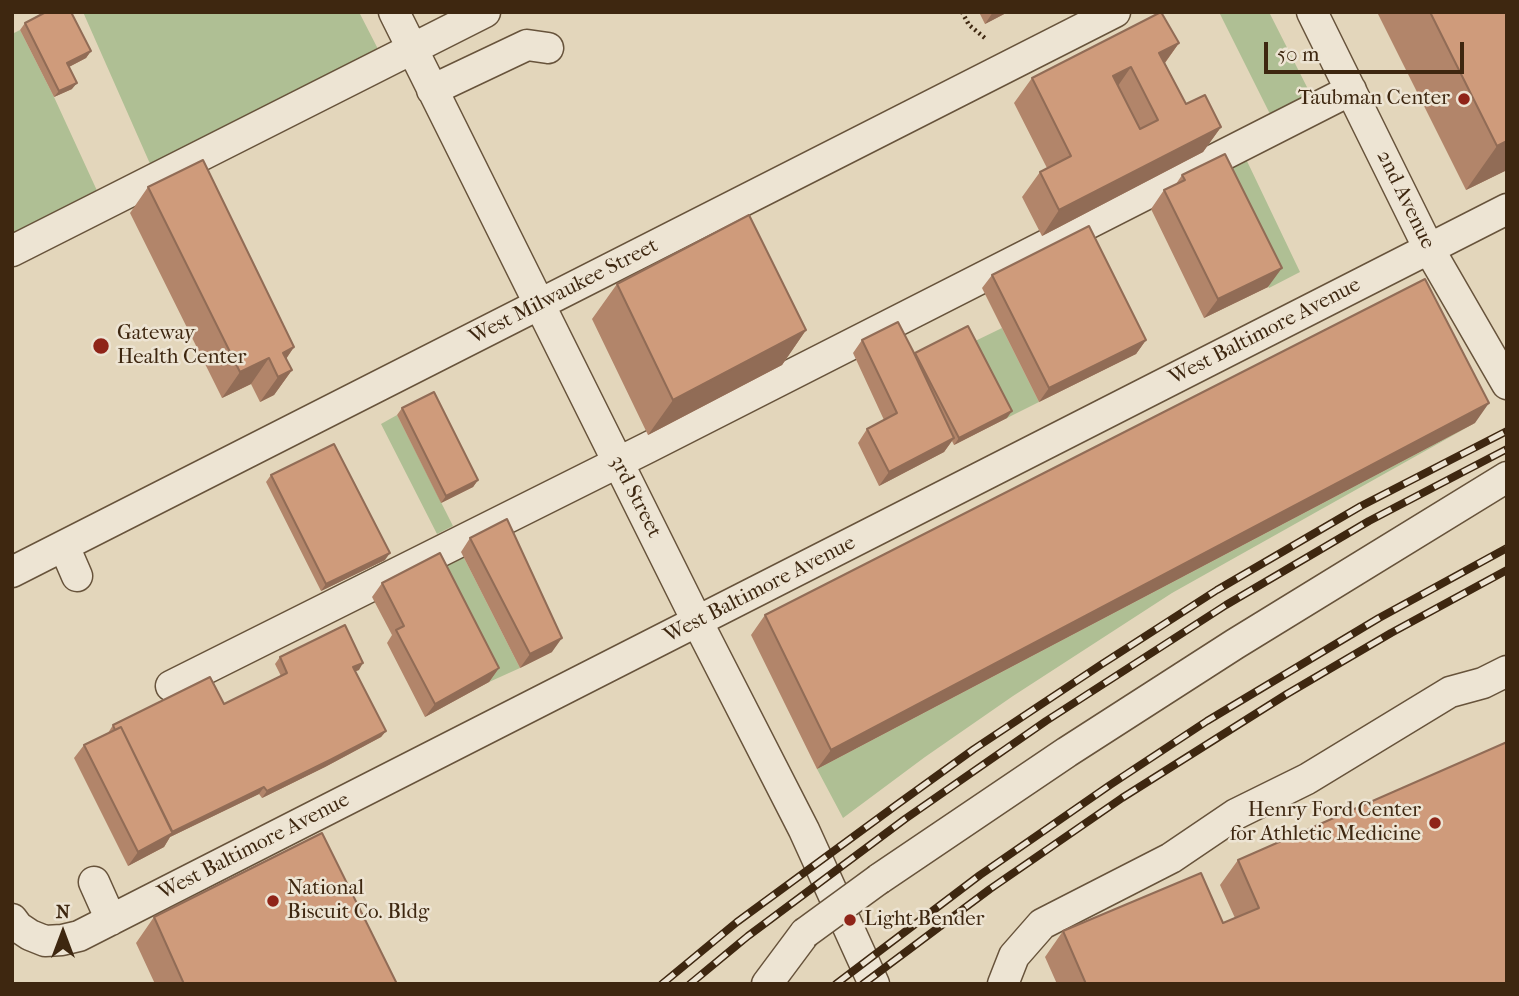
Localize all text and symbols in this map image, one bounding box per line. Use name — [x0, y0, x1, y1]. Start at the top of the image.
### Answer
scale bar — [1267, 28, 1466, 72]
text: 50 m — [1277, 42, 1320, 66]
place label: Taubman Center — [1298, 86, 1450, 112]
marker: Taubman Center — [1456, 91, 1472, 107]
street label: 2nd Avenue — [1370, 147, 1440, 253]
street label: West Milwaukee Street — [465, 233, 663, 351]
street label: West Baltimore Avenue — [1165, 273, 1365, 391]
place label: Gateway Health Center — [117, 321, 246, 371]
marker: Gateway Health Center — [91, 336, 111, 356]
street label: 3rd Street — [604, 452, 666, 542]
street label: West Baltimore Avenue — [660, 531, 860, 649]
street label: West Baltimore Avenue — [154, 788, 354, 906]
place label: Henry Ford Center for Athletic Medicine — [1230, 798, 1421, 848]
marker: Henry Ford Center for Athletic Medicine — [1427, 815, 1443, 831]
place label: National Biscuit Co. Bldg — [287, 876, 429, 926]
marker: National Biscuit Co. Bldg — [265, 893, 281, 909]
north arrow — [28, 898, 98, 968]
text: N — [56, 901, 70, 923]
place label: Light Bender — [864, 907, 984, 933]
marker: Light Bender — [842, 912, 858, 928]

